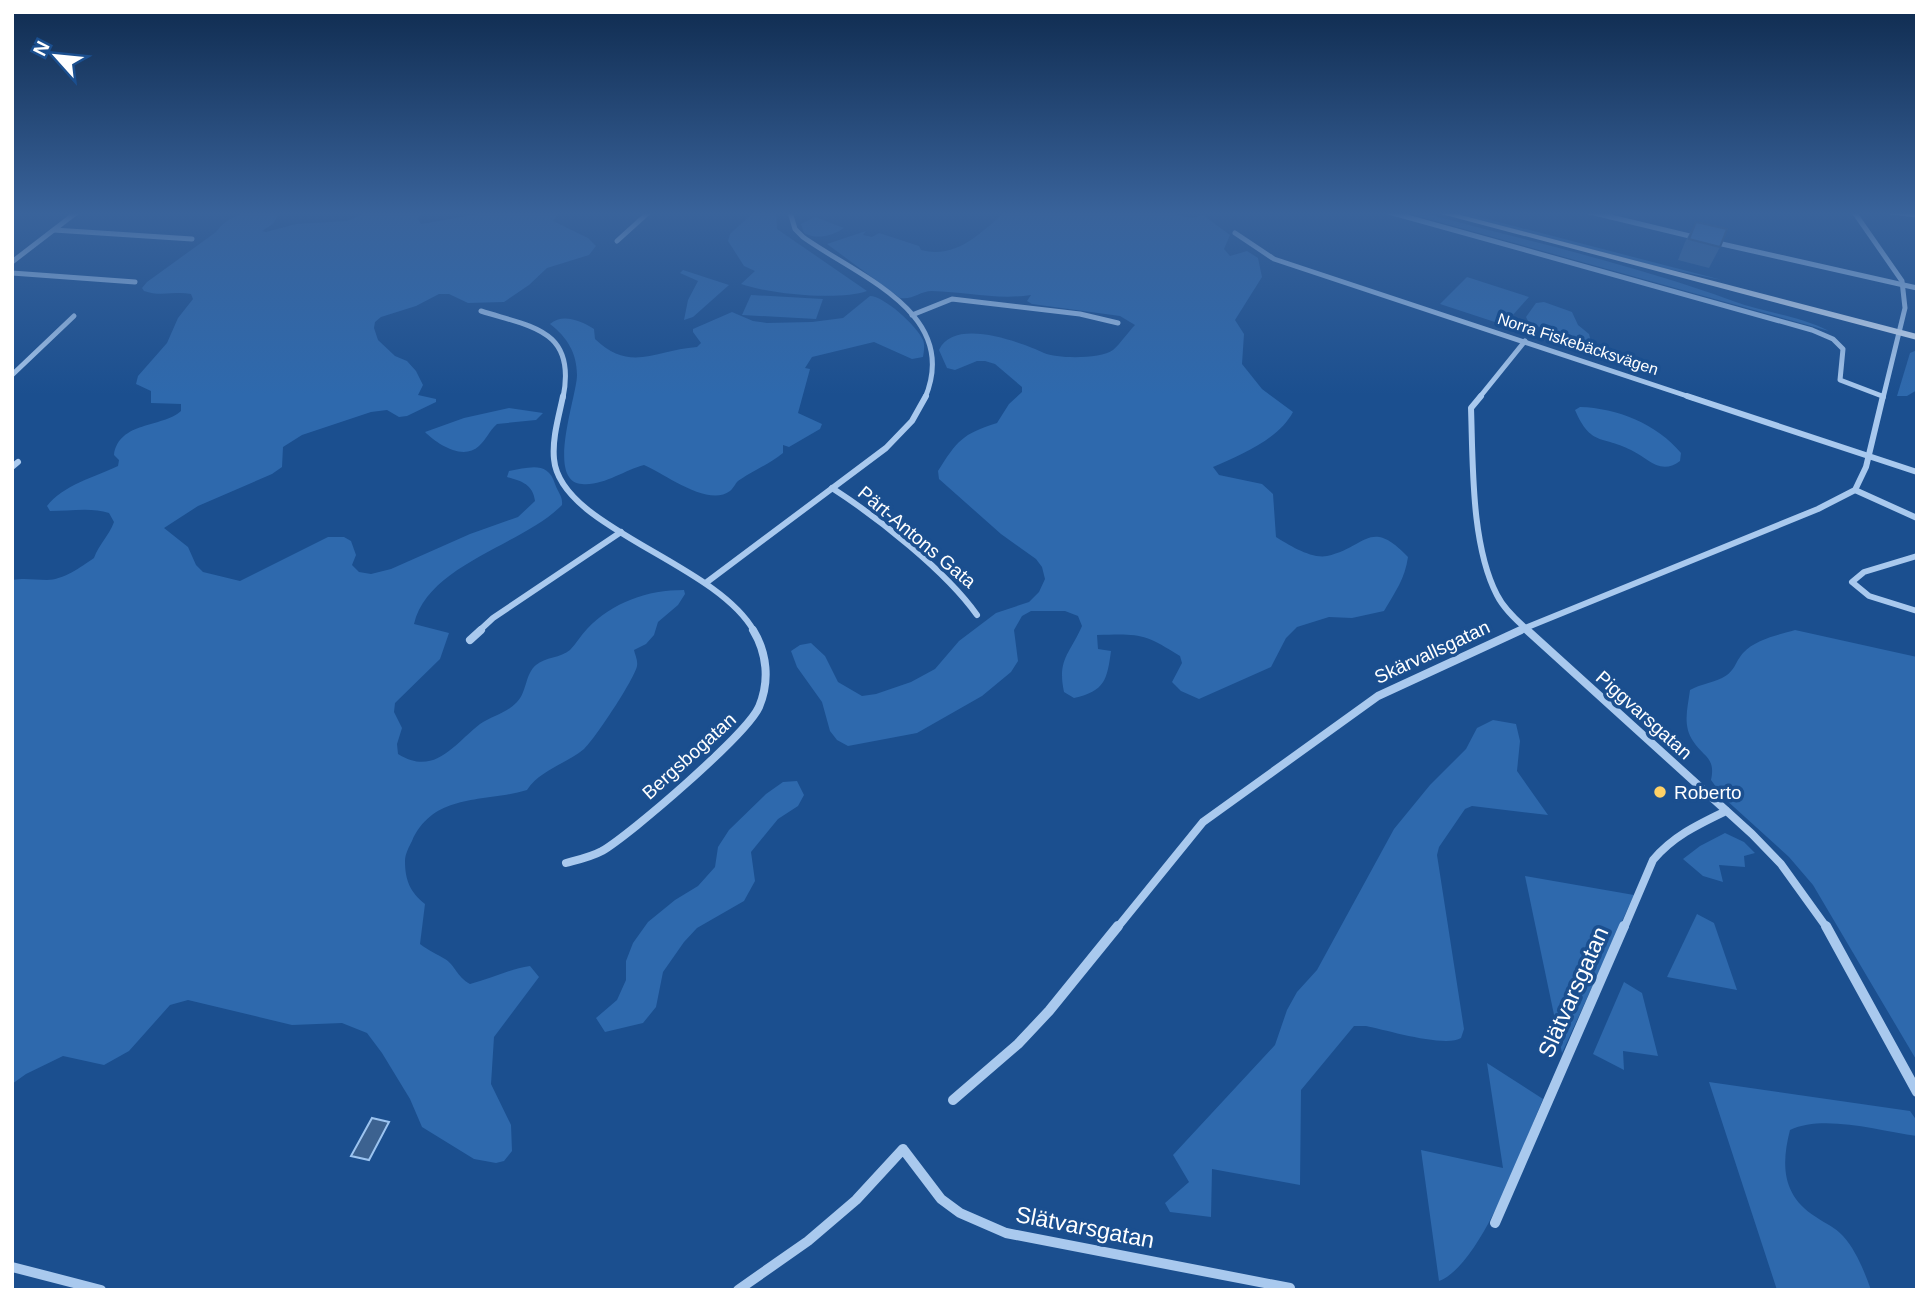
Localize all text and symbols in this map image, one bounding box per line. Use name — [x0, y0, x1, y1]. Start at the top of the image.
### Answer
north arrow — [21, 21, 91, 91]
text: N — [29, 38, 54, 59]
street label: Norra Fiskebäcksvägen — [1495, 310, 1661, 378]
street label: Pärt-Antons Gata — [854, 482, 980, 593]
street label: Skärvallsgatan — [1371, 616, 1493, 688]
street label: Piggvarsgatan — [1592, 667, 1696, 763]
street label: Bergsbogatan — [638, 709, 740, 803]
place label: Roberto — [1674, 782, 1742, 803]
marker: Roberto — [1652, 784, 1668, 800]
street label: Slätvarsgatan — [1533, 922, 1613, 1062]
street label: Slätvarsgatan — [1013, 1201, 1157, 1253]

